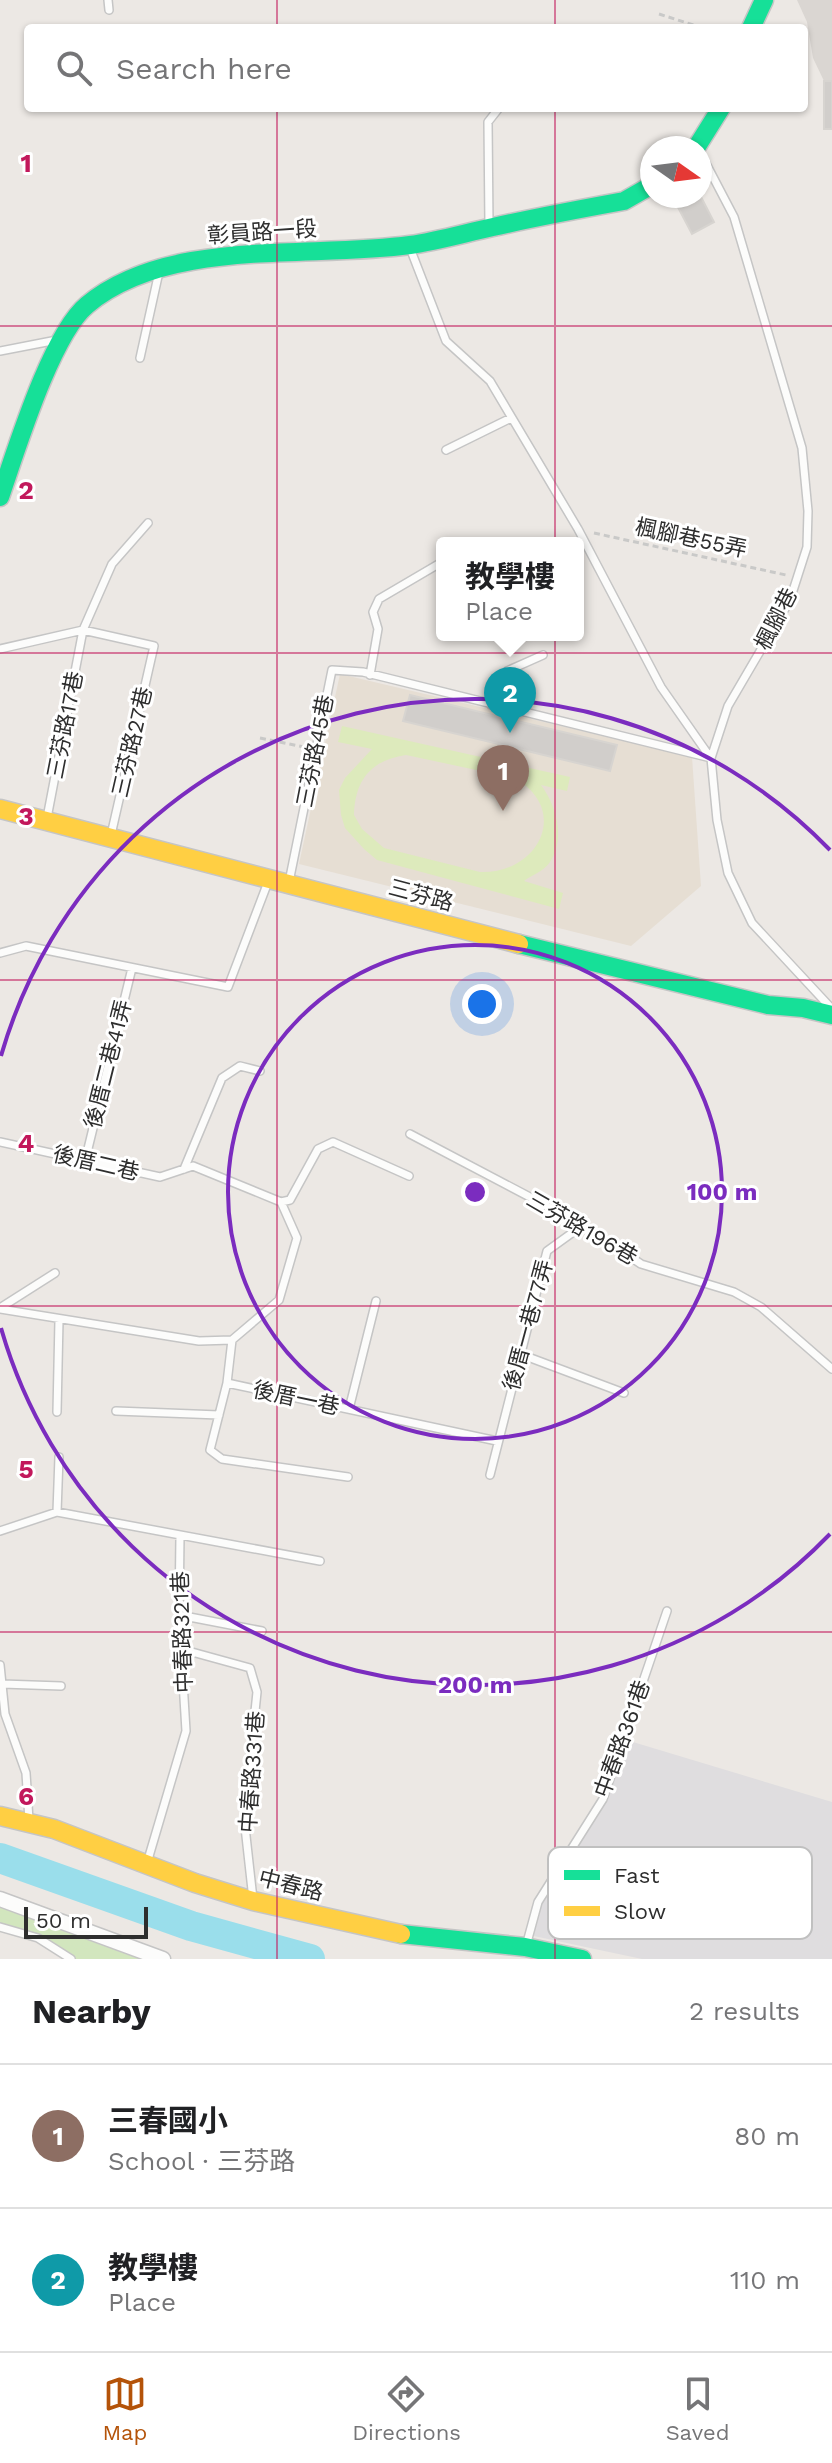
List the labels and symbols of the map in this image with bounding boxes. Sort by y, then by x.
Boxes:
north arrow [640,136,712,208]
text: 1 [20,148,32,178]
street label: 彰員路一段 [206,216,318,248]
text: 2 [18,475,34,505]
street label: 楓腳巷55弄 [633,514,749,562]
street label: 楓腳巷 [750,584,802,654]
pin: 2 [484,667,536,733]
street label: 三芬路17巷 [42,669,88,781]
street label: 三芬路27巷 [107,684,157,800]
street label: 三芬路45巷 [292,693,338,809]
pin: 1 [477,745,529,811]
text: 3 [18,801,34,831]
street label: 三芬路 [386,874,456,916]
your location [462,984,502,1024]
street label: 後厝二巷41弄 [80,997,136,1131]
text: 4 [18,1128,35,1158]
street label: 後厝二巷 [50,1141,142,1185]
centre of rings [461,1178,489,1206]
text: 100 m [687,1178,757,1206]
street label: 三芬路196巷 [522,1186,642,1270]
street label: 後厝一巷77弄 [498,1257,558,1393]
street label: 後厝一巷 [250,1377,342,1419]
text: 5 [18,1454,34,1484]
street label: 中春路321巷 [167,1570,197,1694]
text: 200 m [438,1671,512,1699]
street label: 中春路361巷 [589,1677,655,1801]
street label: 中春路331巷 [235,1710,269,1834]
text: 6 [18,1781,34,1811]
legend [548,1847,812,1939]
text: Fast [614,1863,660,1888]
street label: 中春路 [256,1865,326,1905]
text: Slow [614,1899,666,1924]
scale bar [24,1903,148,1939]

